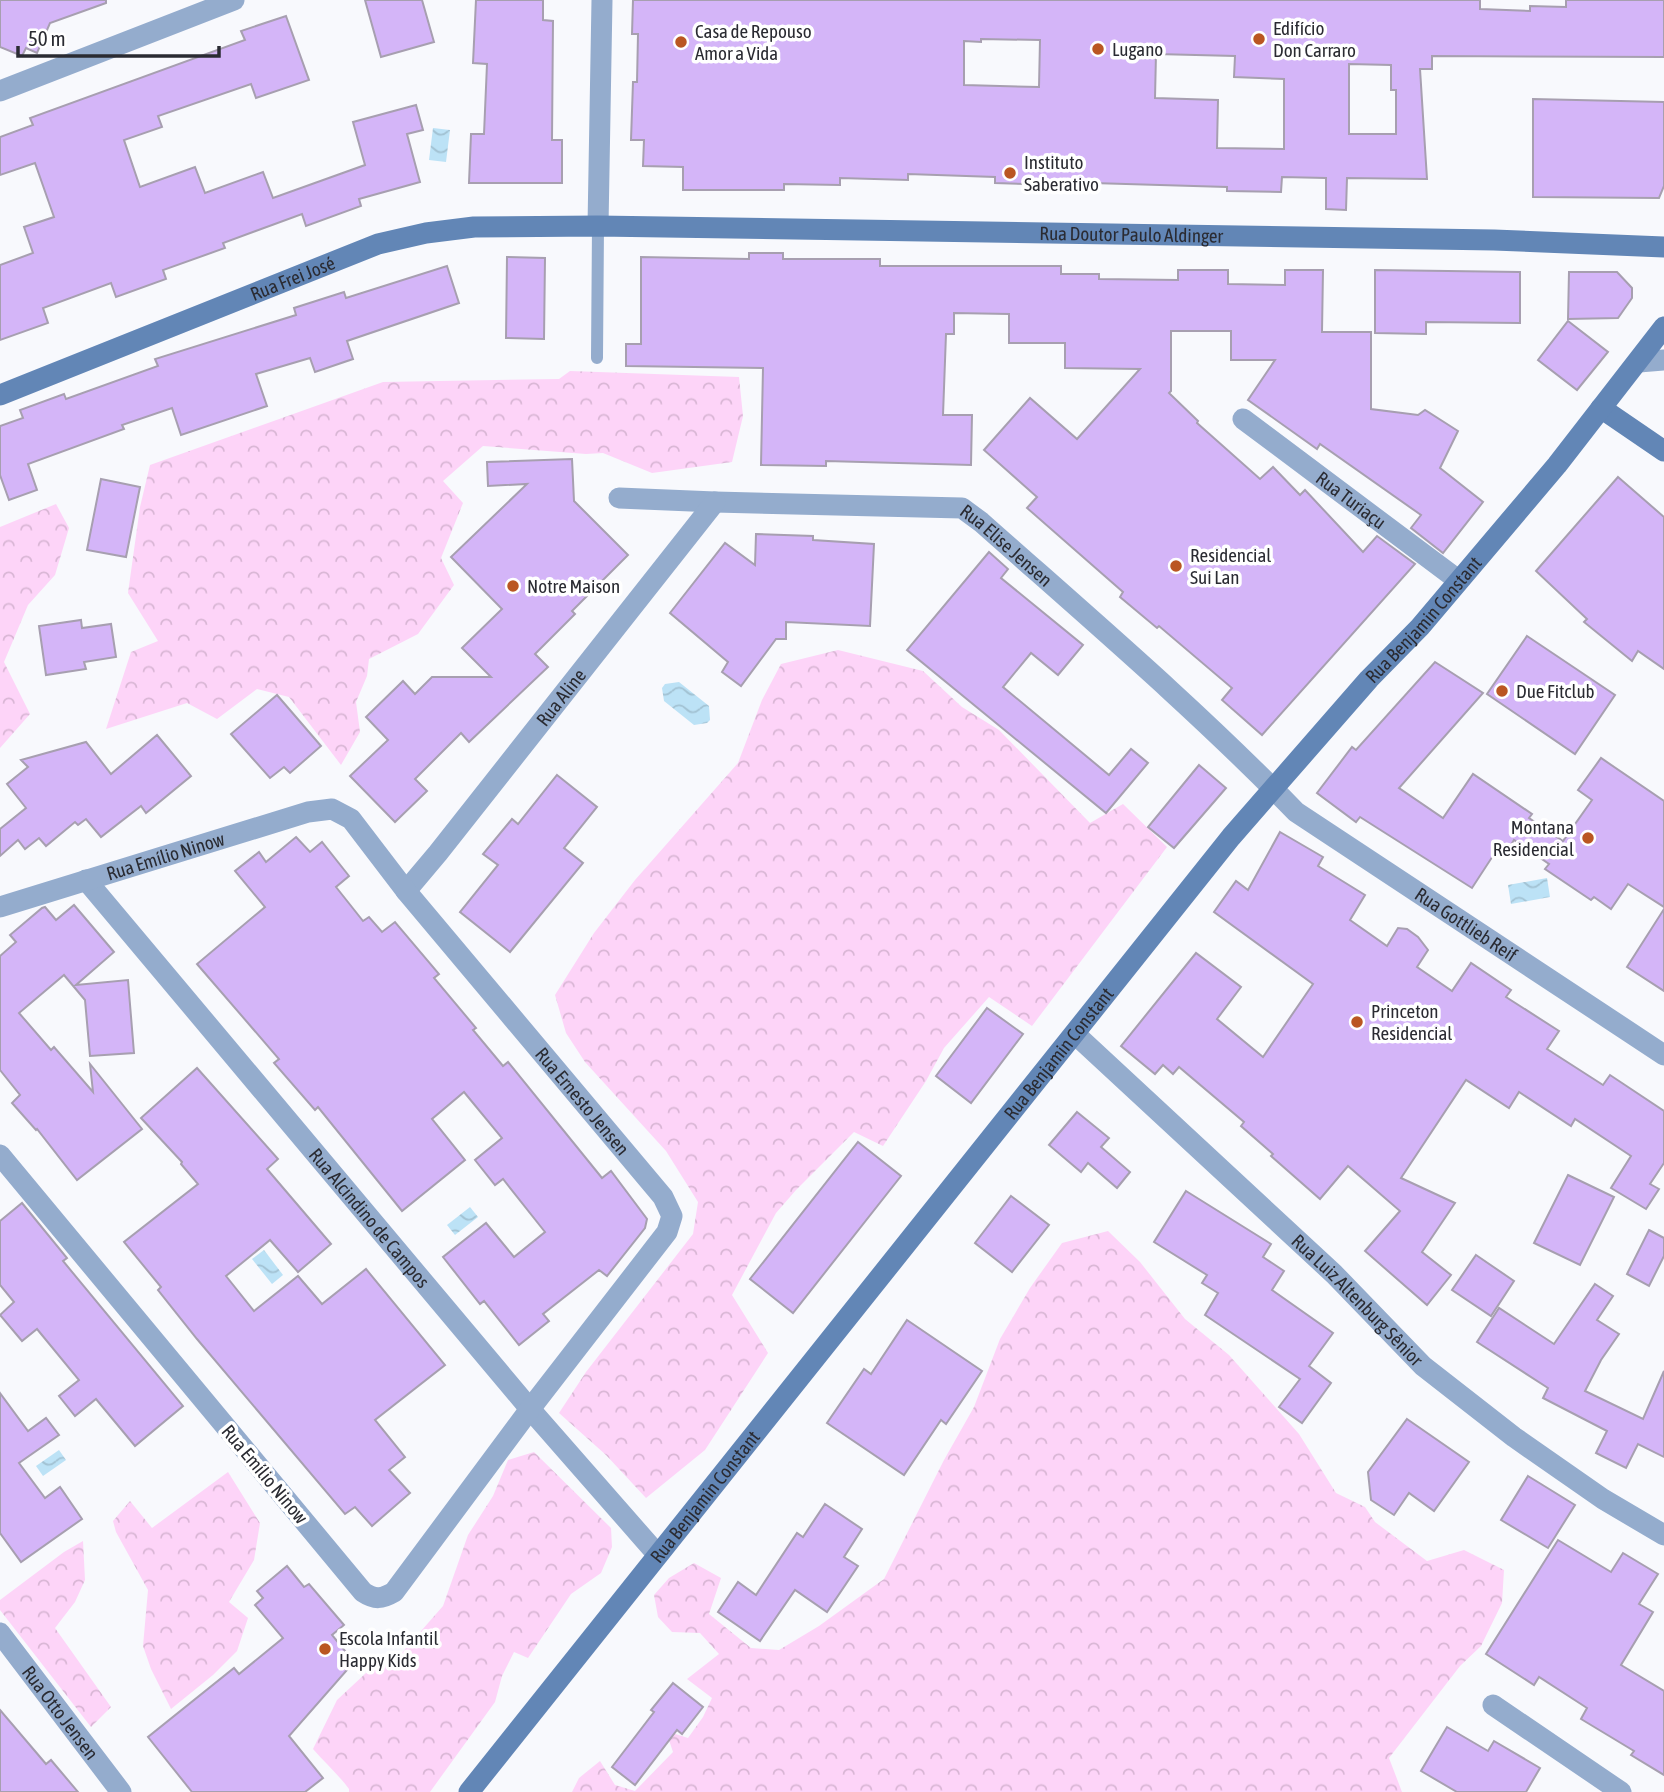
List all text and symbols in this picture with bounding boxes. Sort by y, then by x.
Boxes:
scale bar [18,14,219,58]
place label: Edifício Don Carraro [1273,17,1356,61]
place label: Casa de Repouso Amor a Vida [695,20,812,64]
text: 50 m [28,26,66,50]
marker: Edifício Don Carraro [1251,31,1267,47]
marker: Casa de Repouso Amor a Vida [673,34,689,50]
place label: Lugano [1112,38,1163,60]
marker: Lugano [1090,41,1106,57]
place label: Instituto Saberativo [1024,151,1099,195]
marker: Instituto Saberativo [1002,165,1018,181]
street label: Rua Doutor Paulo Aldinger [1039,222,1224,247]
street label: Rua Frei José [247,251,338,305]
street label: Rua Turiaçu [1312,467,1390,533]
street label: Rua Elise Jensen [956,500,1057,591]
place label: Residencial Sui Lan [1190,544,1271,588]
street label: Rua Benjamin Constant [1361,552,1486,687]
marker: Residencial Sui Lan [1168,558,1184,574]
place label: Notre Maison [527,575,620,597]
marker: Notre Maison [505,578,521,594]
street label: Rua Aline [532,664,590,730]
place label: Due Fitclub [1516,680,1595,702]
marker: Due Fitclub [1494,683,1510,699]
place label: Montana Residencial [1493,816,1574,860]
street label: Rua Emílio Ninow [104,827,228,885]
marker: Montana Residencial [1580,830,1596,846]
street label: Rua Gottlieb Reif [1411,883,1521,966]
street label: Rua Benjamin Constant [999,983,1118,1124]
place label: Princeton Residencial [1371,1000,1452,1044]
marker: Princeton Residencial [1349,1014,1365,1030]
street label: Rua Ernesto Jensen [531,1043,634,1159]
street label: Rua Alcindino de Campos [305,1144,434,1292]
street label: Rua Luiz Altenburg Sênior [1287,1230,1428,1371]
street label: Rua Emílio Ninow [217,1420,313,1528]
street label: Rua Benjamin Constant [645,1426,764,1567]
place label: Escola Infantil Happy Kids [339,1627,438,1671]
marker: Escola Infantil Happy Kids [317,1641,333,1657]
street label: Rua Otto Jensen [18,1661,103,1764]

